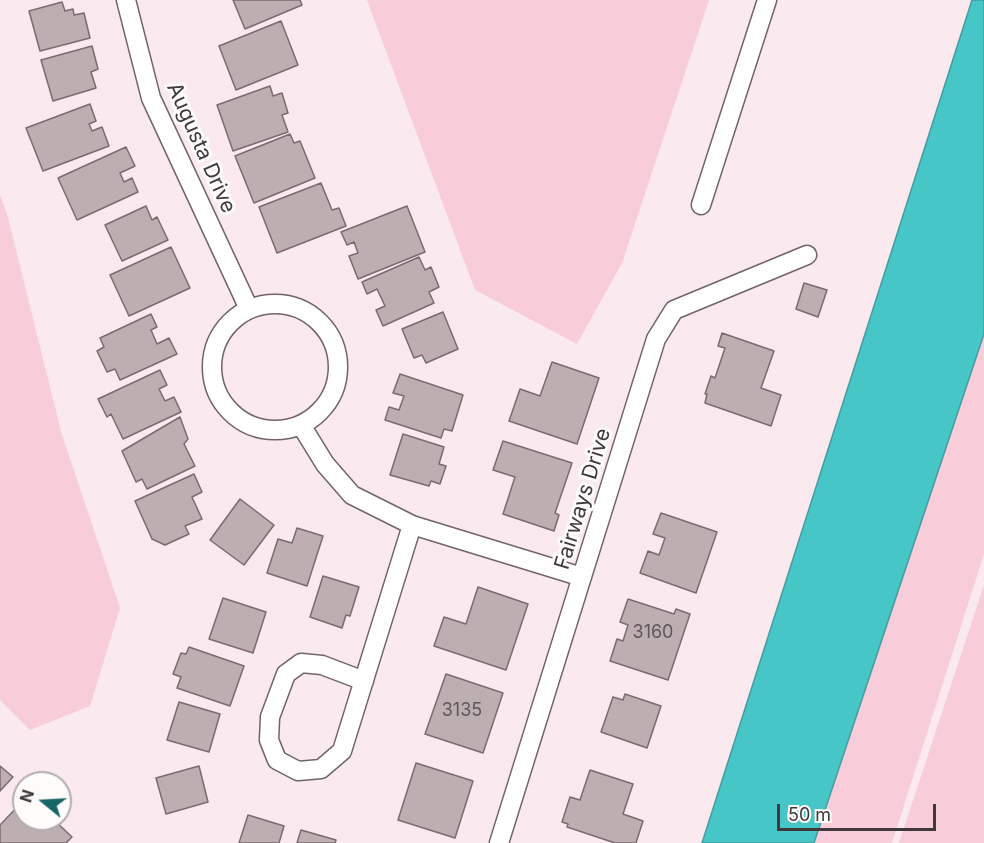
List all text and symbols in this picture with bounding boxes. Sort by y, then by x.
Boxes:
street label: Augusta Drive [161,79,241,217]
street label: Fairways Drive [550,425,616,573]
house number: 3160 [633,622,673,644]
house number: 3135 [442,700,482,722]
north arrow [12,771,72,831]
text: N [15,787,38,805]
scale bar [780,792,939,830]
text: 50 m [788,804,831,825]

